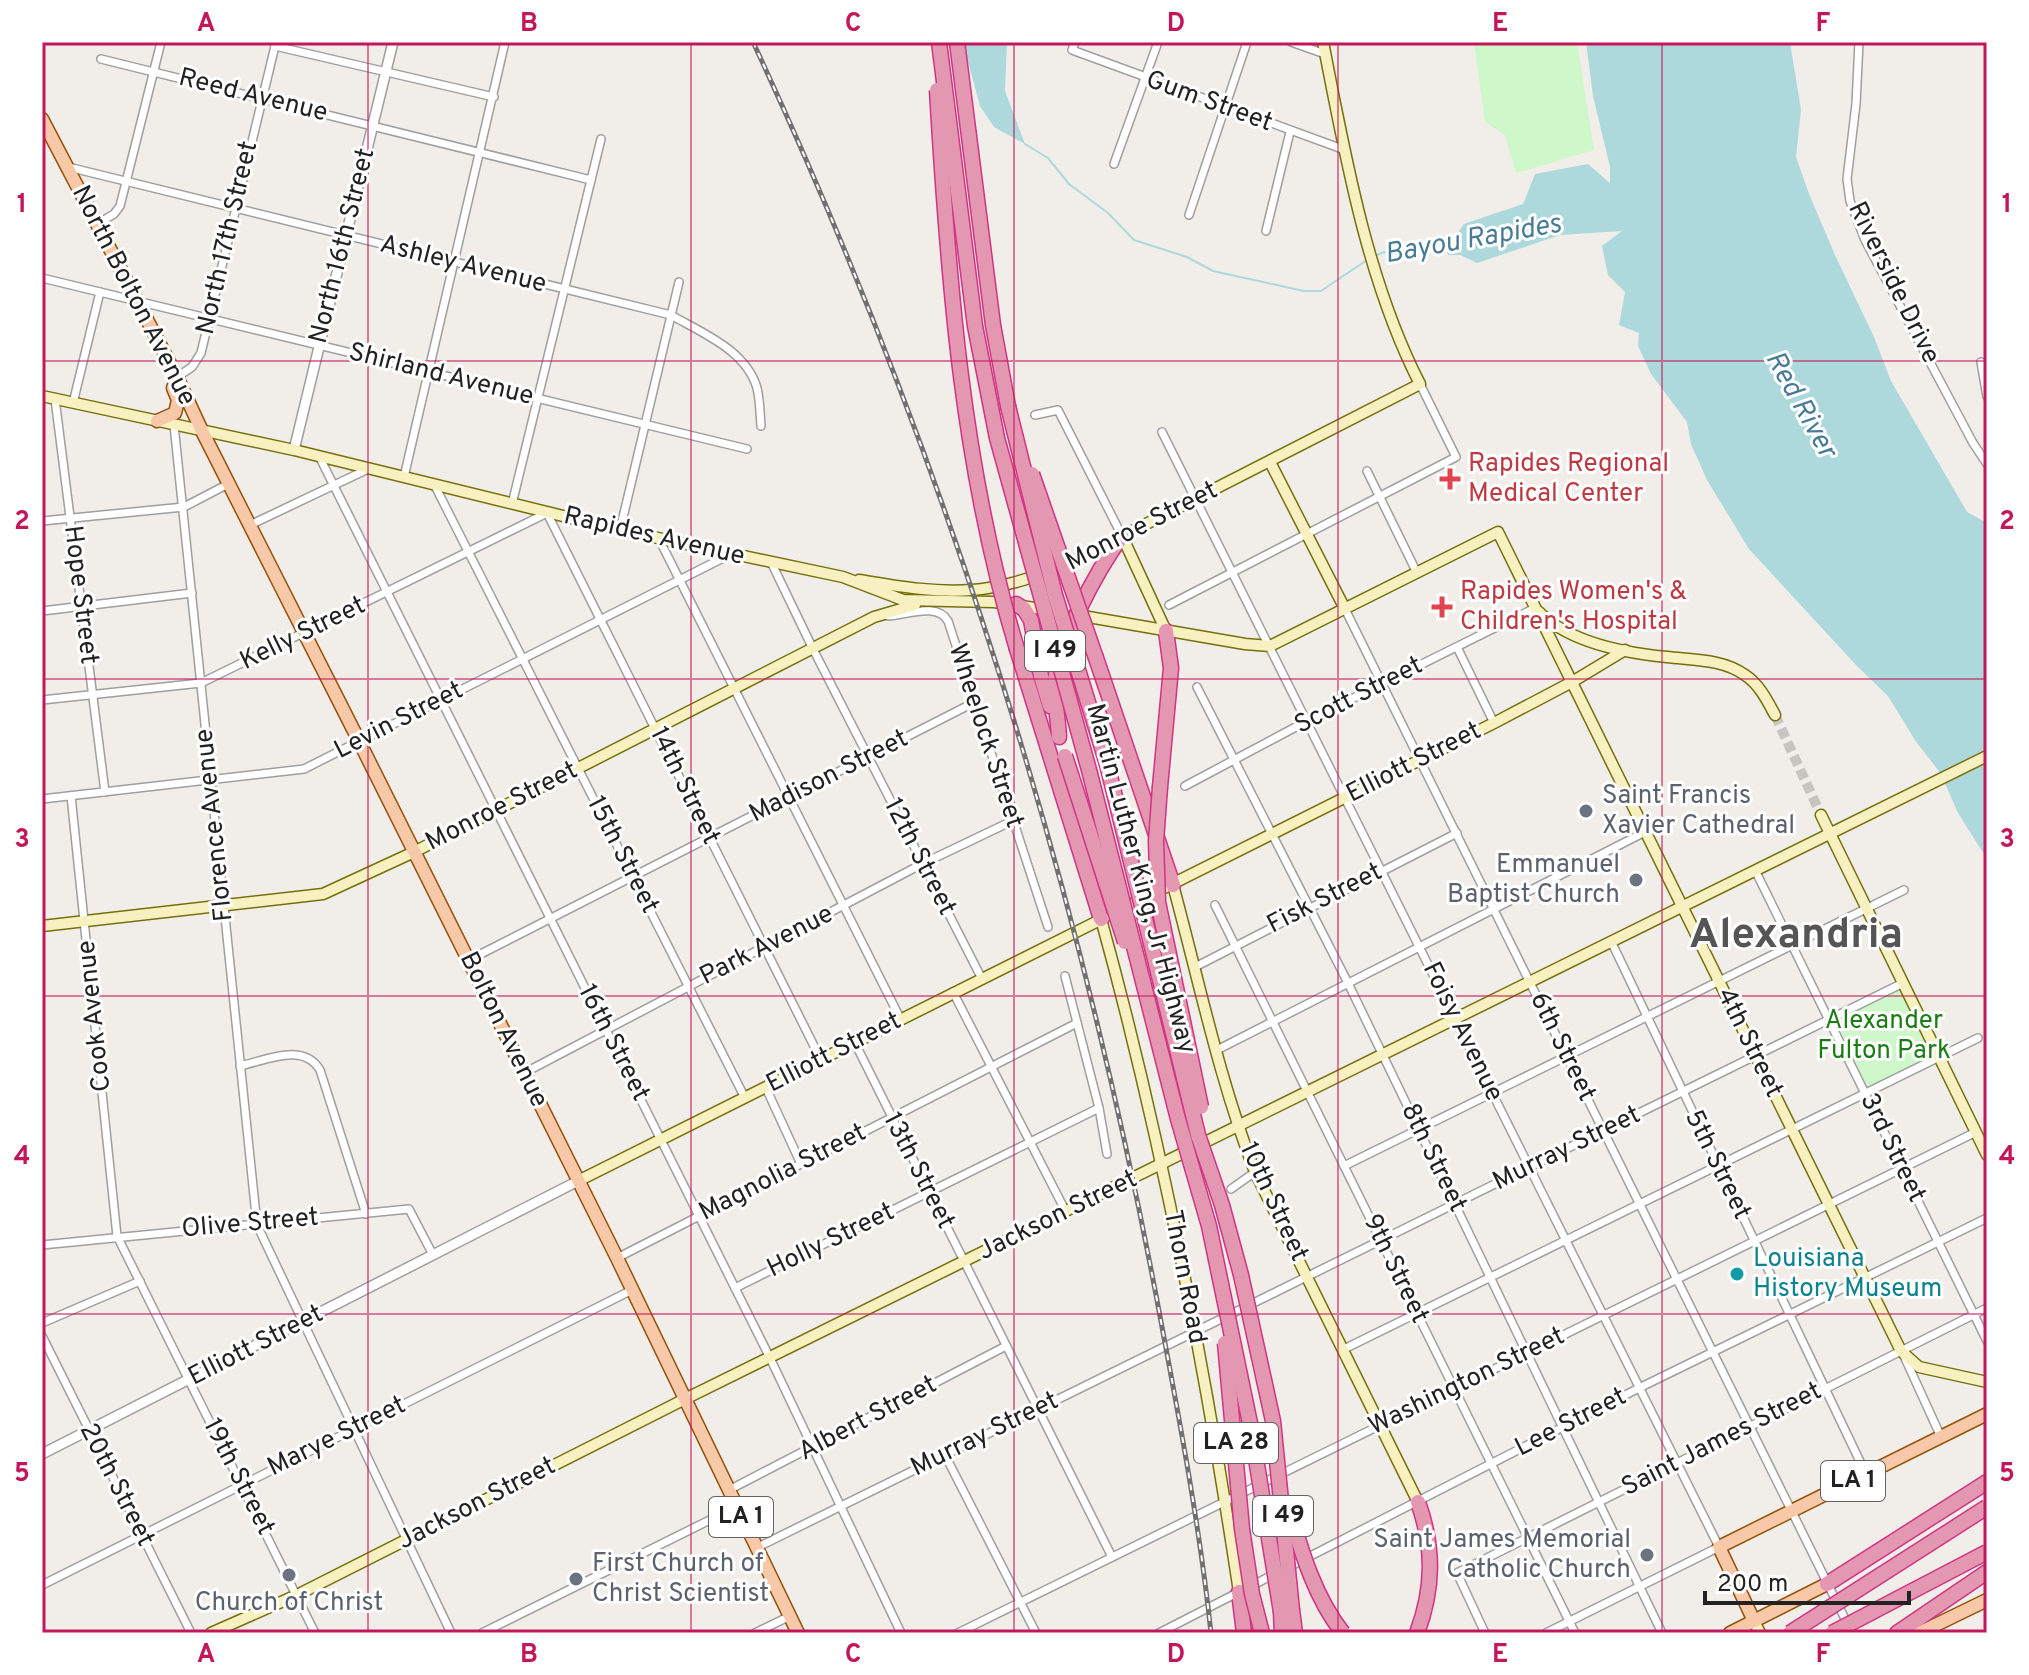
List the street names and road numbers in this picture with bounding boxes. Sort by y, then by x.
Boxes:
street label: Reed Avenue [175,62,331,130]
street label: Gum Street [1141,64,1277,140]
street label: North 17th Street [190,138,266,338]
street label: North 16th Street [303,145,383,347]
street label: North Bolton Avenue [63,180,203,412]
street label: Riverside Drive [1840,197,1946,369]
street label: Ashley Avenue [376,228,550,302]
street label: Shirland Avenue [345,336,537,414]
street label: Monroe Street [1060,475,1224,579]
street label: Rapides Avenue [560,500,748,574]
street label: Hope Street [55,524,105,666]
street label: Kelly Street [235,589,371,679]
road number: I 49 [1025,631,1085,671]
street label: Wheelock Street [940,640,1030,832]
street label: Scott Street [1289,650,1429,742]
street label: Levin Street [329,674,469,768]
street label: Martin Luther King, Jr Highway [1077,700,1203,1058]
street label: Elliott Street [1341,715,1487,811]
street label: 14th Street [641,722,727,850]
street label: Madison Street [744,723,914,831]
street label: Florence Avenue [188,727,242,923]
street label: Monroe Street [420,755,584,859]
street label: 15th Street [578,791,666,919]
street label: 12th Street [875,793,963,921]
street label: Fisk Street [1262,856,1388,942]
street label: Park Avenue [695,898,839,994]
street label: Cook Avenue [71,939,119,1093]
street label: Bolton Avenue [451,947,555,1113]
street label: Foisy Avenue [1414,957,1510,1107]
street label: 16th Street [570,979,656,1107]
street label: 4th Street [1708,983,1790,1103]
street label: 6th Street [1521,987,1603,1107]
street label: Elliott Street [761,1005,907,1101]
street label: 3rd Street [1851,1088,1933,1208]
street label: 8th Street [1393,1098,1473,1218]
street label: Murray Street [1488,1099,1646,1199]
street label: 5th Street [1676,1105,1758,1225]
street label: 13th Street [875,1107,961,1235]
street label: Magnolia Street [694,1117,872,1229]
street label: 10th Street [1231,1137,1315,1267]
street label: Jackson Street [973,1163,1143,1269]
street label: Holly Street [762,1196,900,1286]
street label: Olive Street [180,1202,320,1246]
street label: Thorn Road [1155,1207,1213,1347]
street label: 9th Street [1354,1209,1436,1329]
street label: Elliott Street [183,1298,329,1394]
street label: Washington Street [1363,1320,1571,1444]
street label: Albert Street [793,1369,943,1469]
street label: Saint James Street [1616,1375,1828,1505]
street label: Lee Street [1510,1381,1632,1465]
street label: Murray Street [906,1385,1064,1485]
street label: Marye Street [262,1389,412,1485]
street label: 19th Street [195,1413,281,1541]
street label: 20th Street [71,1418,161,1552]
road number: LA 28 [1194,1423,1278,1463]
street label: Jackson Street [392,1450,562,1558]
road number: LA 1 [1821,1461,1885,1501]
road number: I 49 [1253,1496,1313,1536]
road number: LA 1 [709,1497,773,1537]

